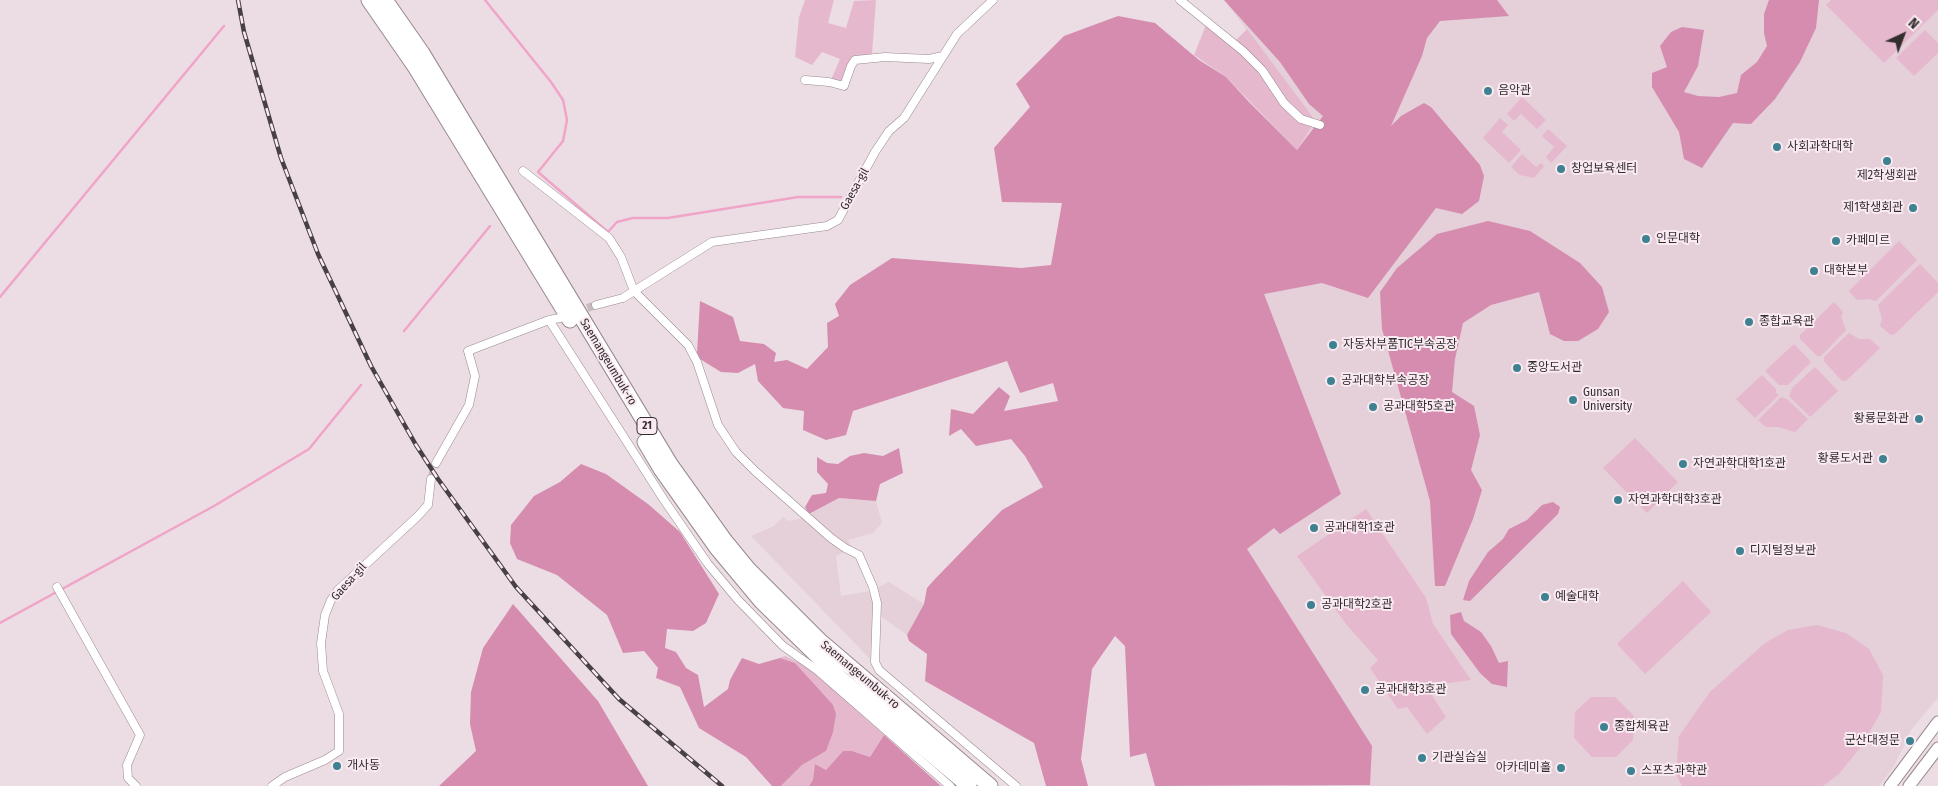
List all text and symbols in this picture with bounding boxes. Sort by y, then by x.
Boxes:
north arrow [1878,10,1928,60]
text: N [1905,15,1922,33]
place label: 음악관 [1498,84,1531,98]
marker: 음악관 [1482,85,1494,97]
place label: 사회과학대학 [1787,140,1853,154]
marker: 사회과학대학 [1771,141,1783,153]
marker: 제2학생회관 [1881,155,1893,167]
place label: 창업보육센터 [1571,162,1637,176]
marker: 창업보육센터 [1555,163,1567,175]
street label: Gaesa-gil [838,166,872,212]
place label: 제2학생회관 [1857,169,1917,183]
place label: 제1학생회관 [1843,201,1903,215]
marker: 제1학생회관 [1907,202,1919,214]
place label: 인문대학 [1656,232,1700,246]
marker: 인문대학 [1640,233,1652,245]
place label: 카페미르 [1846,234,1890,248]
marker: 카페미르 [1830,235,1842,247]
place label: 대학본부 [1824,264,1868,278]
marker: 대학본부 [1808,265,1820,277]
place label: 종합교육관 [1759,315,1814,329]
street label: Saemangeumbuk-ro [576,316,640,408]
marker: 종합교육관 [1743,316,1755,328]
place label: 자동차부품TIC부속공장 [1343,338,1457,352]
marker: 자동차부품TIC부속공장 [1327,339,1339,351]
place label: 중앙도서관 [1527,361,1582,375]
marker: 중앙도서관 [1511,362,1523,374]
place label: 공과대학부속공장 [1341,374,1429,388]
marker: 공과대학부속공장 [1325,375,1337,387]
place label: Gunsan University [1583,386,1632,414]
marker: Gunsan University [1567,394,1579,406]
place label: 공과대학5호관 [1383,400,1455,414]
marker: 공과대학5호관 [1367,401,1379,413]
place label: 황룡문화관 [1854,412,1909,426]
marker: 황룡문화관 [1913,413,1925,425]
road number: 21 [637,418,657,434]
place label: 황룡도서관 [1818,452,1873,466]
marker: 황룡도서관 [1877,453,1889,465]
place label: 자연과학대학1호관 [1693,457,1786,471]
marker: 자연과학대학1호관 [1677,458,1689,470]
place label: 자연과학대학3호관 [1628,493,1722,507]
marker: 자연과학대학3호관 [1612,494,1624,506]
place label: 공과대학1호관 [1324,521,1395,535]
marker: 공과대학1호관 [1308,522,1320,534]
place label: 디지털정보관 [1750,544,1816,558]
marker: 디지털정보관 [1734,545,1746,557]
street label: Gaesa-gil [328,560,370,604]
place label: 예술대학 [1555,590,1599,604]
marker: 예술대학 [1539,591,1551,603]
place label: 공과대학2호관 [1321,598,1393,612]
marker: 공과대학2호관 [1305,599,1317,611]
street label: Saemangeumbuk-ro [818,638,902,712]
place label: 공과대학3호관 [1375,683,1447,697]
marker: 공과대학3호관 [1359,684,1371,696]
place label: 종합체육관 [1614,720,1669,734]
marker: 종합체육관 [1598,721,1610,733]
place label: 군산대정문 [1845,734,1900,748]
marker: 군산대정문 [1904,735,1916,747]
place label: 기관실습실 [1432,751,1487,765]
marker: 기관실습실 [1416,752,1428,764]
place label: 개사동 [347,759,380,773]
marker: 개사동 [331,760,343,772]
place label: 아카데미홀 [1496,761,1551,775]
marker: 아카데미홀 [1555,762,1567,774]
place label: 스포츠과학관 [1641,764,1707,778]
marker: 스포츠과학관 [1625,765,1637,777]

